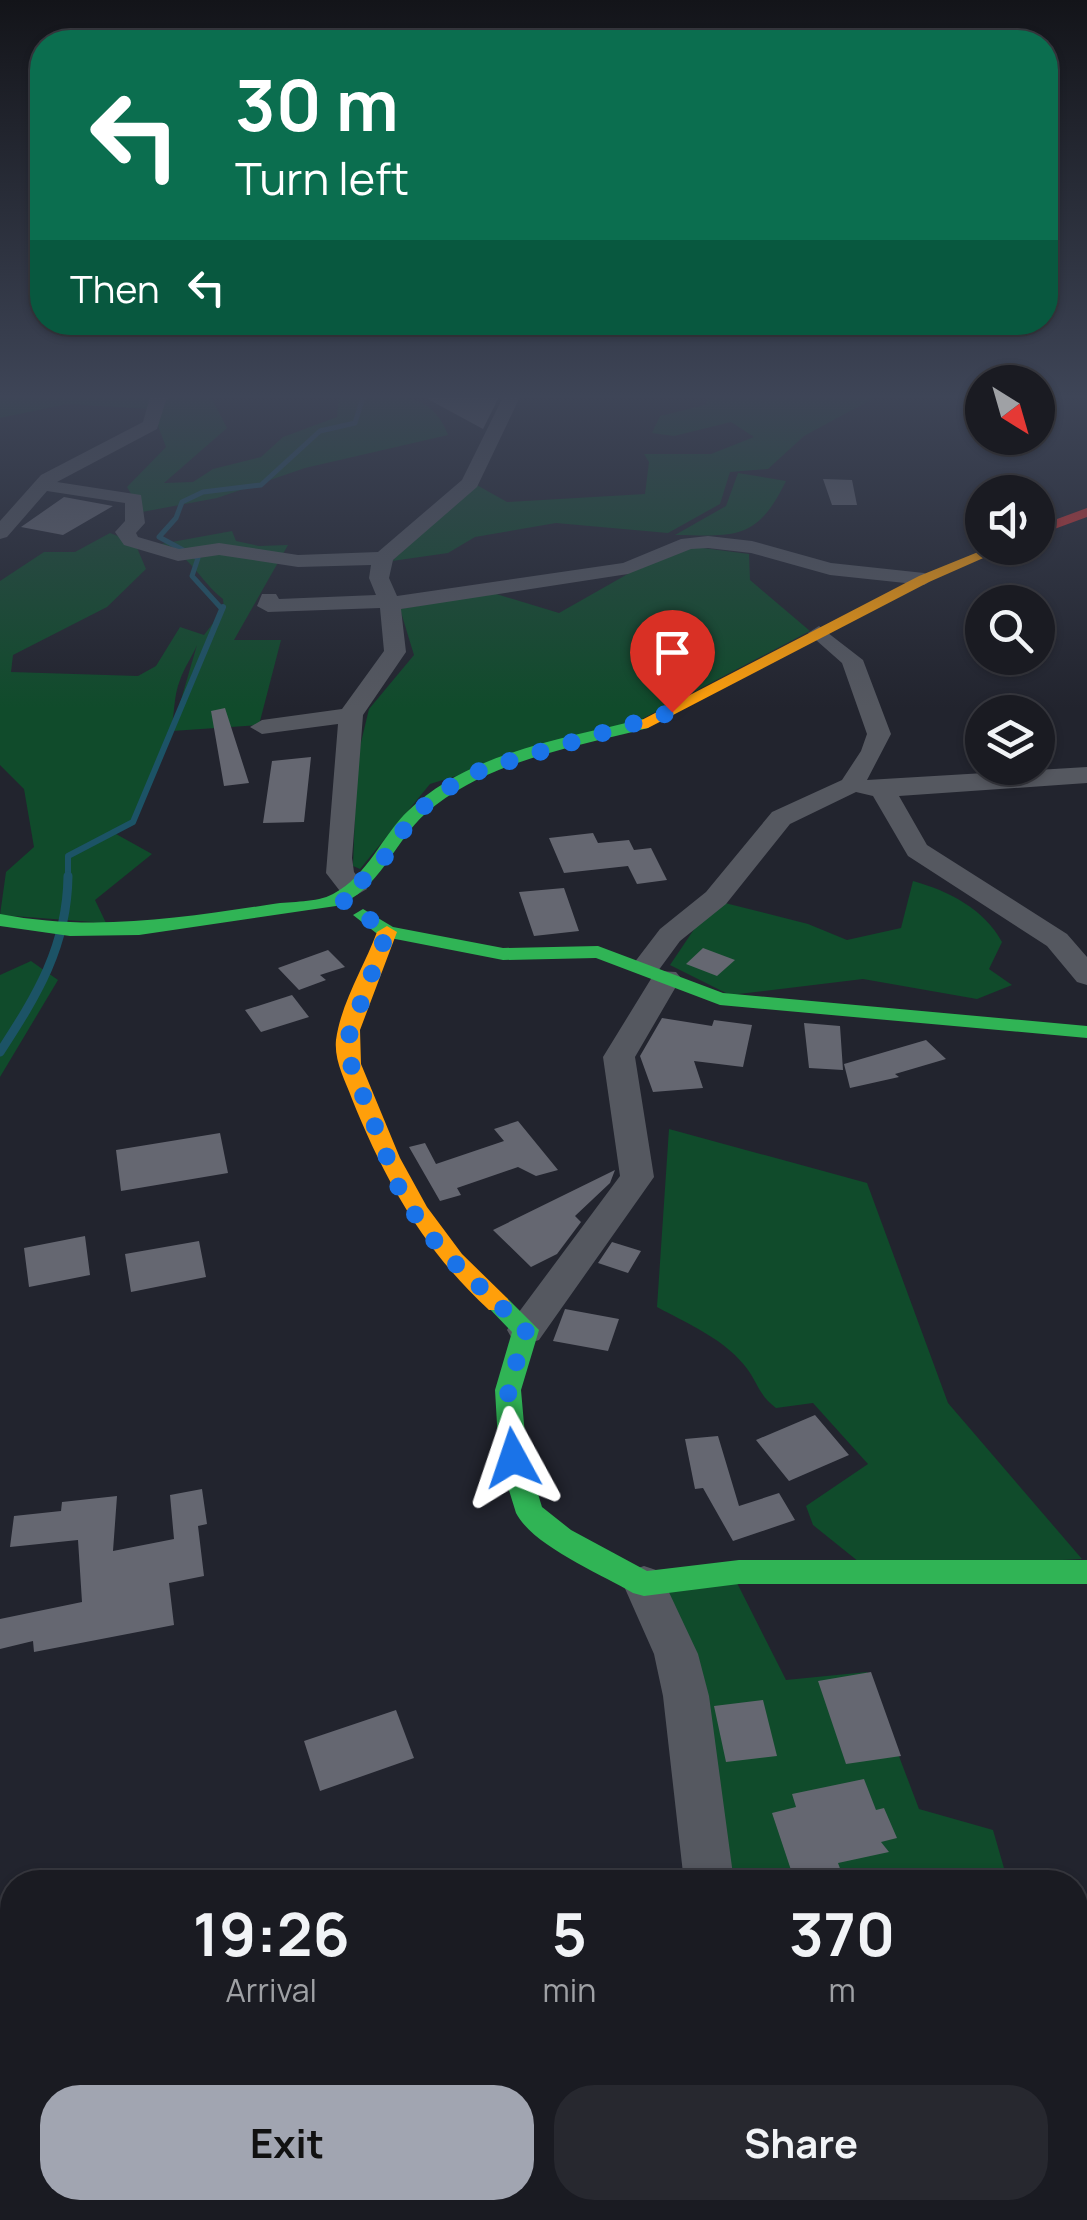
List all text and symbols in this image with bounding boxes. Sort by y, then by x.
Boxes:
text: 30 m [235,56,399,152]
icon: left [70,70,200,200]
text: Turn left [235,147,409,209]
icon: left [179,260,234,315]
text: Then [70,262,159,314]
north arrow [965,365,1055,455]
map controls [965,365,1055,785]
button: sound [965,475,1055,565]
button: search [965,585,1055,675]
pin [630,610,715,713]
icon: arrive [645,625,700,680]
button: layers [965,695,1055,785]
position arrow [461,1406,565,1510]
text: 19:26 [193,1892,350,1974]
text: 5 [552,1892,587,1974]
text: 370 [789,1892,895,1974]
text: Arrival [226,1968,317,2012]
text: min [543,1968,596,2012]
text: m [829,1968,856,2012]
button: Exit [40,2085,534,2200]
button: Share [554,2085,1048,2200]

